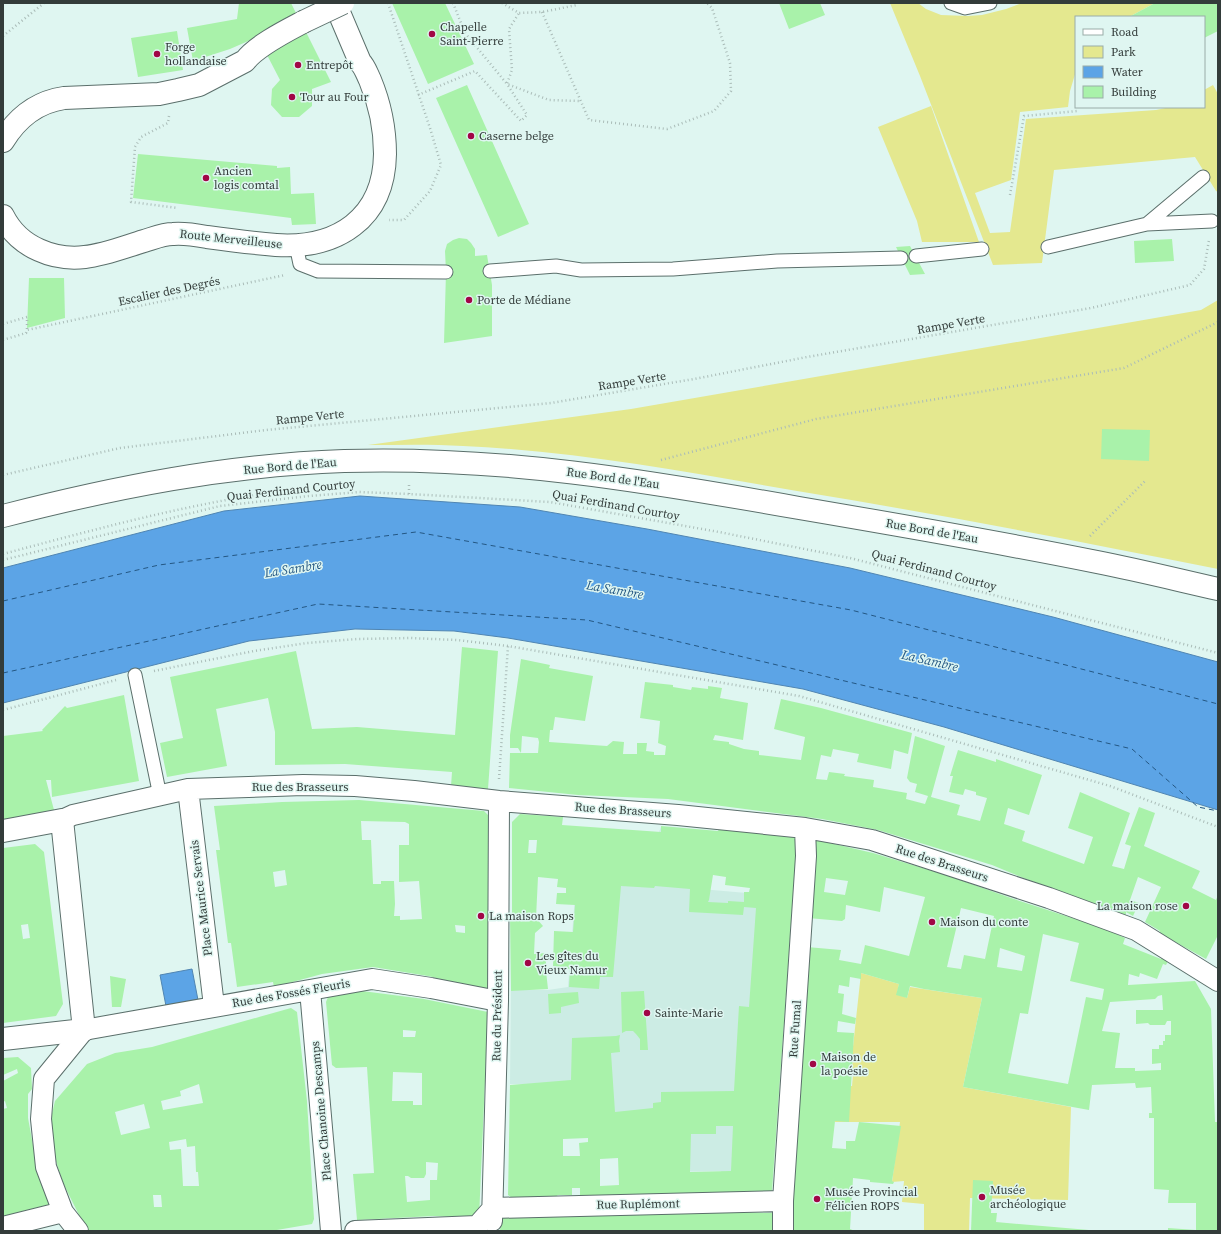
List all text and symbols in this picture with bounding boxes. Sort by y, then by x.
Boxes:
legend [1075,16,1205,108]
place label: Chapelle Saint-Pierre [440,19,504,49]
text: Road [1111,24,1138,40]
marker: Chapelle Saint-Pierre [427,29,437,39]
place label: Forge hollandaise [165,39,227,69]
text: Park [1111,44,1136,60]
marker: Forge hollandaise [152,49,162,59]
place label: Entrepôt [306,57,353,73]
marker: Entrepôt [293,60,303,70]
text: Water [1111,64,1143,80]
text: Building [1111,84,1156,100]
place label: Tour au Four [300,89,369,105]
marker: Tour au Four [287,92,297,102]
place label: Caserne belge [479,128,554,144]
marker: Caserne belge [466,131,476,141]
place label: Ancien logis comtal [214,163,279,193]
marker: Ancien logis comtal [201,173,211,183]
street label: Route Merveilleuse [179,226,283,252]
street label: Escalier des Degrés [117,272,221,310]
place label: Porte de Médiane [477,292,571,308]
marker: Porte de Médiane [464,295,474,305]
street label: Rampe Verte [916,310,986,338]
street label: Rampe Verte [597,368,667,394]
street label: Rampe Verte [275,405,345,429]
street label: Rue Bord de l'Eau [243,454,337,478]
street label: Rue Bord de l'Eau [565,464,661,492]
street label: Quai Ferdinand Courtoy [226,475,357,505]
street label: Quai Ferdinand Courtoy [551,486,682,524]
street label: Rue Bord de l'Eau [884,515,980,547]
street label: Quai Ferdinand Courtoy [870,546,999,595]
water label: La Sambre [262,555,324,582]
water label: La Sambre [584,576,645,603]
water label: La Sambre [899,645,961,675]
street label: Rue des Brasseurs [252,779,348,795]
street label: Rue des Brasseurs [574,799,672,821]
street label: Place Maurice Servais [186,839,216,957]
street label: Rue des Brasseurs [894,840,990,886]
place label: La maison rose [1097,898,1178,914]
marker: La maison rose [1181,901,1191,911]
place label: La maison Rops [489,908,574,924]
marker: La maison Rops [476,911,486,921]
place label: Maison du conte [940,914,1028,930]
marker: Maison du conte [927,917,937,927]
place label: Les gîtes du Vieux Namur [536,948,607,978]
marker: Les gîtes du Vieux Namur [523,958,533,968]
street label: Rue du Président [488,970,506,1062]
street label: Rue des Fossés Fleuris [231,975,351,1011]
street label: Rue Fumal [785,999,805,1058]
place label: Sainte-Marie [655,1005,723,1021]
marker: Sainte-Marie [642,1008,652,1018]
street label: Place Chanoine Descamps [307,1040,335,1182]
place label: Maison de la poésie [821,1049,876,1079]
marker: Maison de la poésie [808,1059,818,1069]
place label: Musée archéologique [990,1182,1066,1212]
place label: Musée Provincial Félicien ROPS [825,1184,918,1214]
marker: Musée archéologique [977,1192,987,1202]
marker: Musée Provincial Félicien ROPS [812,1194,822,1204]
street label: Rue Ruplémont [596,1195,680,1213]

